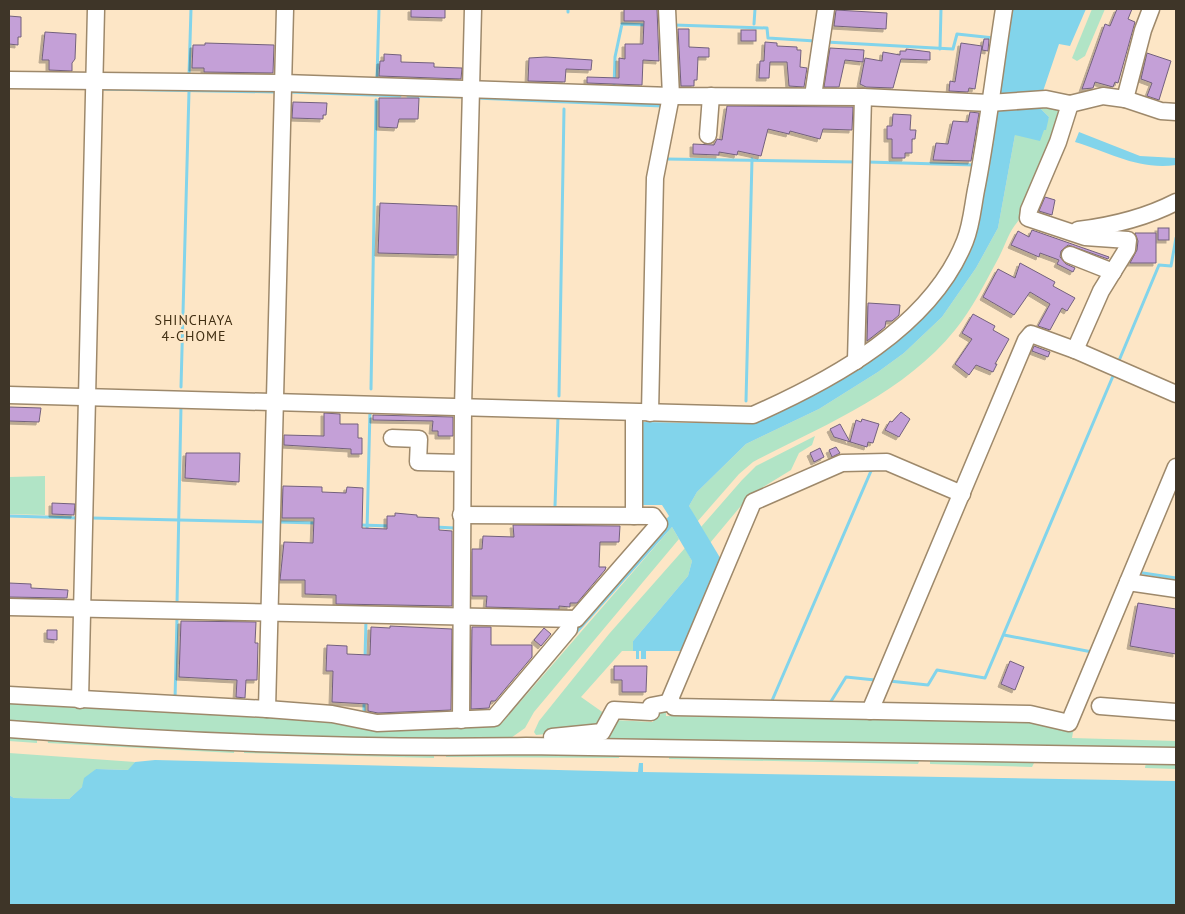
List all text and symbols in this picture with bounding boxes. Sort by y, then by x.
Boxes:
district label: SHINCHAYA 4-CHOME [154,311,234,345]

